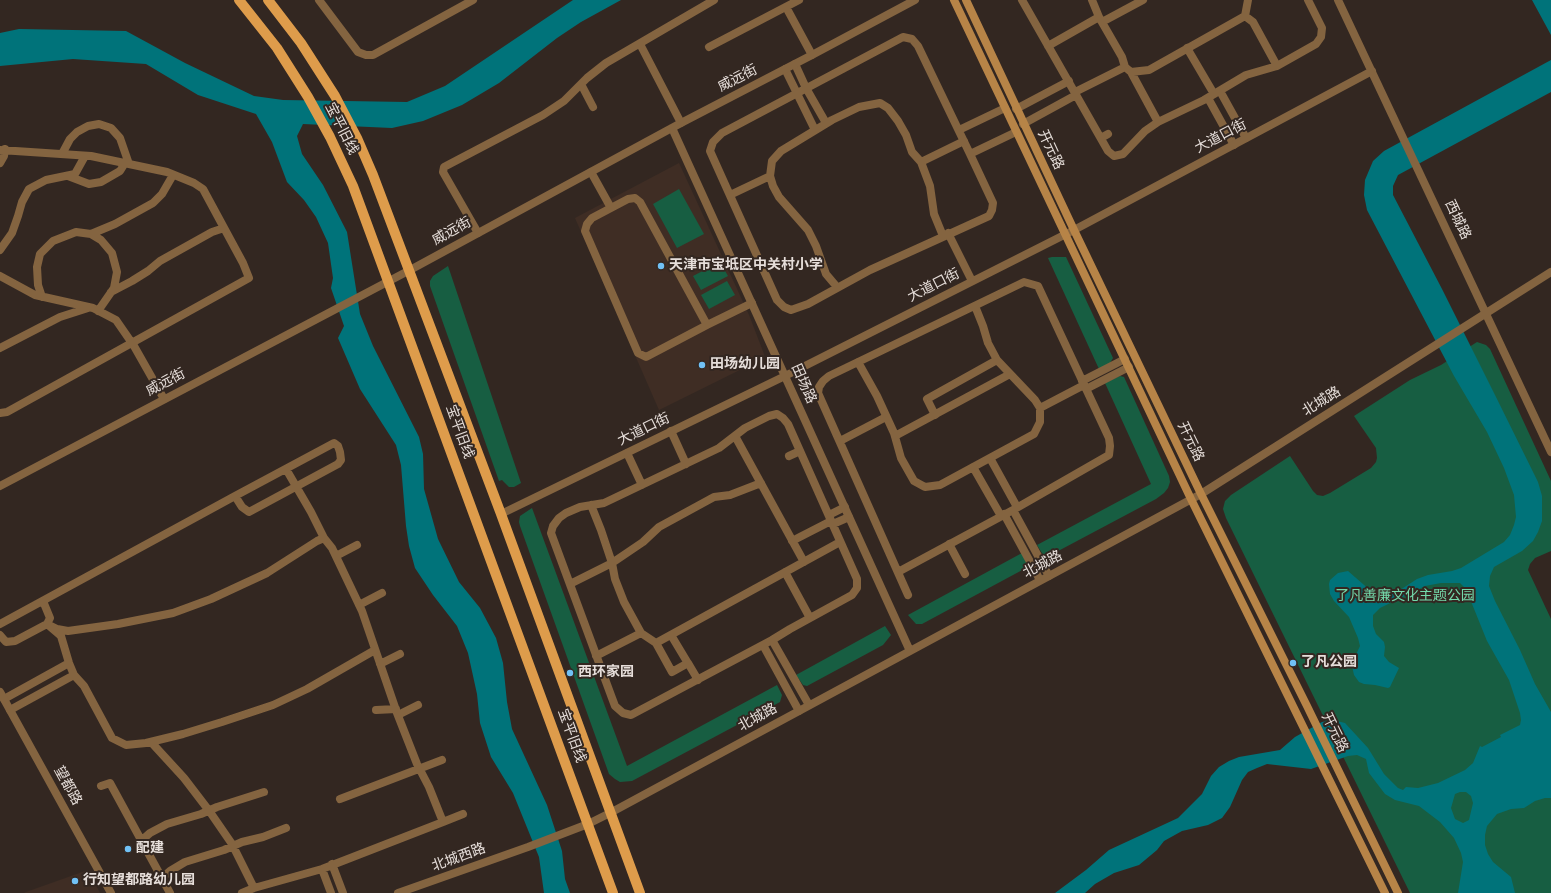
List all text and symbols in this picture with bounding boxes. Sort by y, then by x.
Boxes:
street label: 威远街 [715,62,761,96]
street label: 宝平旧线 [321,100,361,158]
street label: 大道口街 [1192,116,1250,158]
street label: 开元路 [1034,127,1066,173]
street label: 西城路 [1441,197,1473,243]
street label: 威远街 [430,214,474,250]
place label: 天津市宝坻区中关村小学 [669,258,823,274]
marker: 天津市宝坻区中关村小学 [656,261,666,271]
street label: 大道口街 [905,266,963,306]
place label: 田场幼儿园 [710,357,780,373]
marker: 田场幼儿园 [697,360,707,370]
street label: 田场路 [787,361,819,407]
street label: 威远街 [144,366,188,400]
street label: 北城路 [1300,384,1344,420]
street label: 宝平旧线 [442,403,476,461]
street label: 大道口街 [615,410,673,450]
street label: 开元路 [1173,419,1207,465]
street label: 北城路 [1021,548,1065,582]
park label: 了凡善廉文化主题公园 [1335,589,1475,605]
place label: 了凡公园 [1301,655,1357,671]
marker: 了凡公园 [1288,658,1298,668]
place label: 西环家园 [578,665,634,681]
marker: 西环家园 [565,668,575,678]
street label: 北城路 [736,700,780,736]
street label: 宝平旧线 [554,707,588,765]
street label: 开元路 [1317,710,1351,756]
street label: 望都路 [49,764,85,808]
place label: 配建 [136,841,164,857]
street label: 北城西路 [430,841,488,875]
marker: 配建 [123,844,133,854]
place label: 行知望都路幼儿园 [83,873,195,889]
marker: 行知望都路幼儿园 [70,876,80,886]

